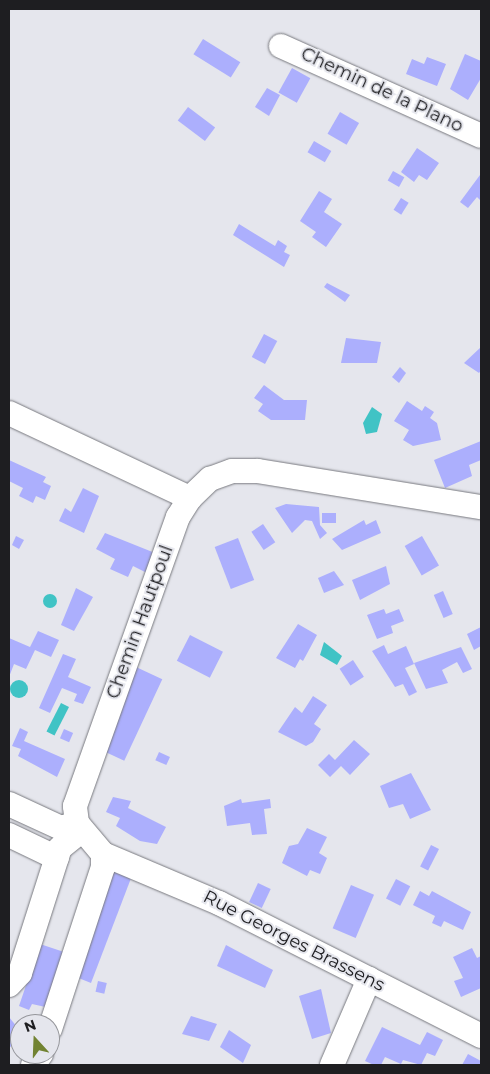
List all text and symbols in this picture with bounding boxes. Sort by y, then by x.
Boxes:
street label: Chemin de la Plano [297,43,467,137]
street label: Chemin Hautpoul [102,542,178,702]
street label: Rue Georges Brassens [200,886,388,996]
north arrow [10,1014,60,1064]
text: N [22,1015,39,1036]

